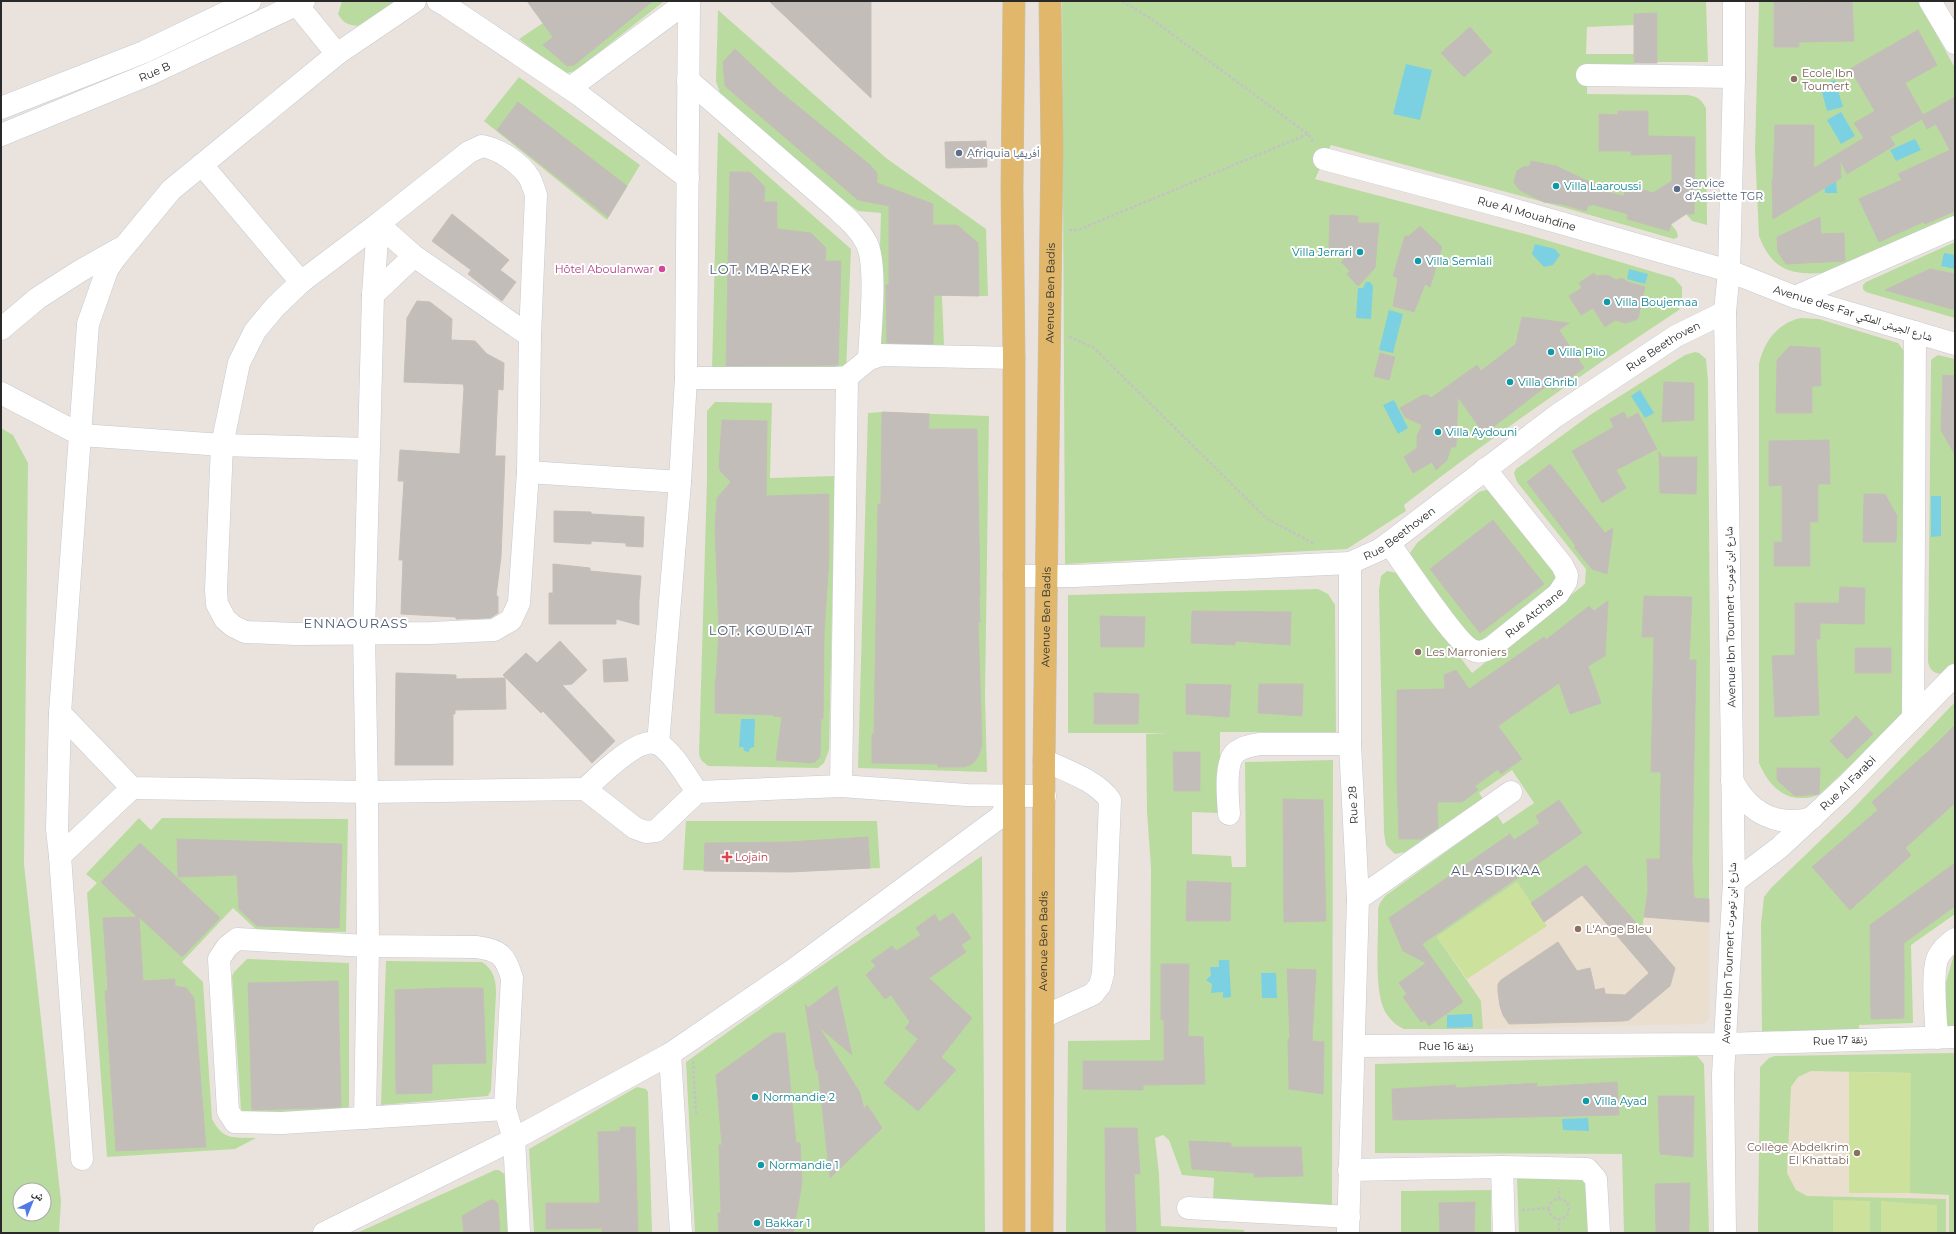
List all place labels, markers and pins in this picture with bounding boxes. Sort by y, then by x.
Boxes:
place label: Ecole Ibn Toumert [1802,66,1853,93]
marker: Ecole Ibn Toumert [1789,74,1799,84]
place label: Afriquia أفريقيا [967,146,1040,160]
marker: Afriquia أفريقيا [954,148,964,158]
place label: Service d'Assiette TGR [1685,176,1763,203]
place label: Villa Laaroussi [1564,179,1641,193]
marker: Villa Laaroussi [1551,181,1561,191]
marker: Service d'Assiette TGR [1672,184,1682,194]
place label: Villa Jerrari [1292,245,1352,259]
marker: Villa Jerrari [1355,247,1365,257]
place label: Villa Semlali [1426,254,1492,268]
marker: Villa Semlali [1413,256,1423,266]
place label: Hôtel Aboulanwar [555,262,654,276]
marker: Hôtel Aboulanwar [657,264,667,274]
place label: Villa Boujemaa [1615,295,1698,309]
marker: Villa Boujemaa [1602,297,1612,307]
place label: Villa Pilo [1559,345,1606,359]
marker: Villa Pilo [1546,347,1556,357]
place label: Villa Ghribl [1518,375,1577,389]
marker: Villa Ghribl [1505,377,1515,387]
place label: Villa Aydouni [1446,425,1517,439]
marker: Villa Aydouni [1433,427,1443,437]
place label: Les Marroniers [1426,645,1507,659]
marker: Les Marroniers [1413,647,1423,657]
place label: Lojain [735,850,768,864]
marker: Lojain [722,852,732,862]
place label: L'Ange Bleu [1586,922,1652,936]
marker: L'Ange Bleu [1573,924,1583,934]
place label: Normandie 2 [763,1090,835,1104]
marker: Normandie 2 [750,1092,760,1102]
place label: Villa Ayad [1594,1094,1647,1108]
marker: Villa Ayad [1581,1096,1591,1106]
place label: Collège Abdelkrim El Khattabi [1747,1140,1849,1167]
marker: Collège Abdelkrim El Khattabi [1852,1148,1862,1158]
place label: Normandie 1 [769,1158,839,1172]
marker: Normandie 1 [756,1160,766,1170]
place label: Bakkar 1 [765,1216,811,1230]
marker: Bakkar 1 [752,1218,762,1228]

